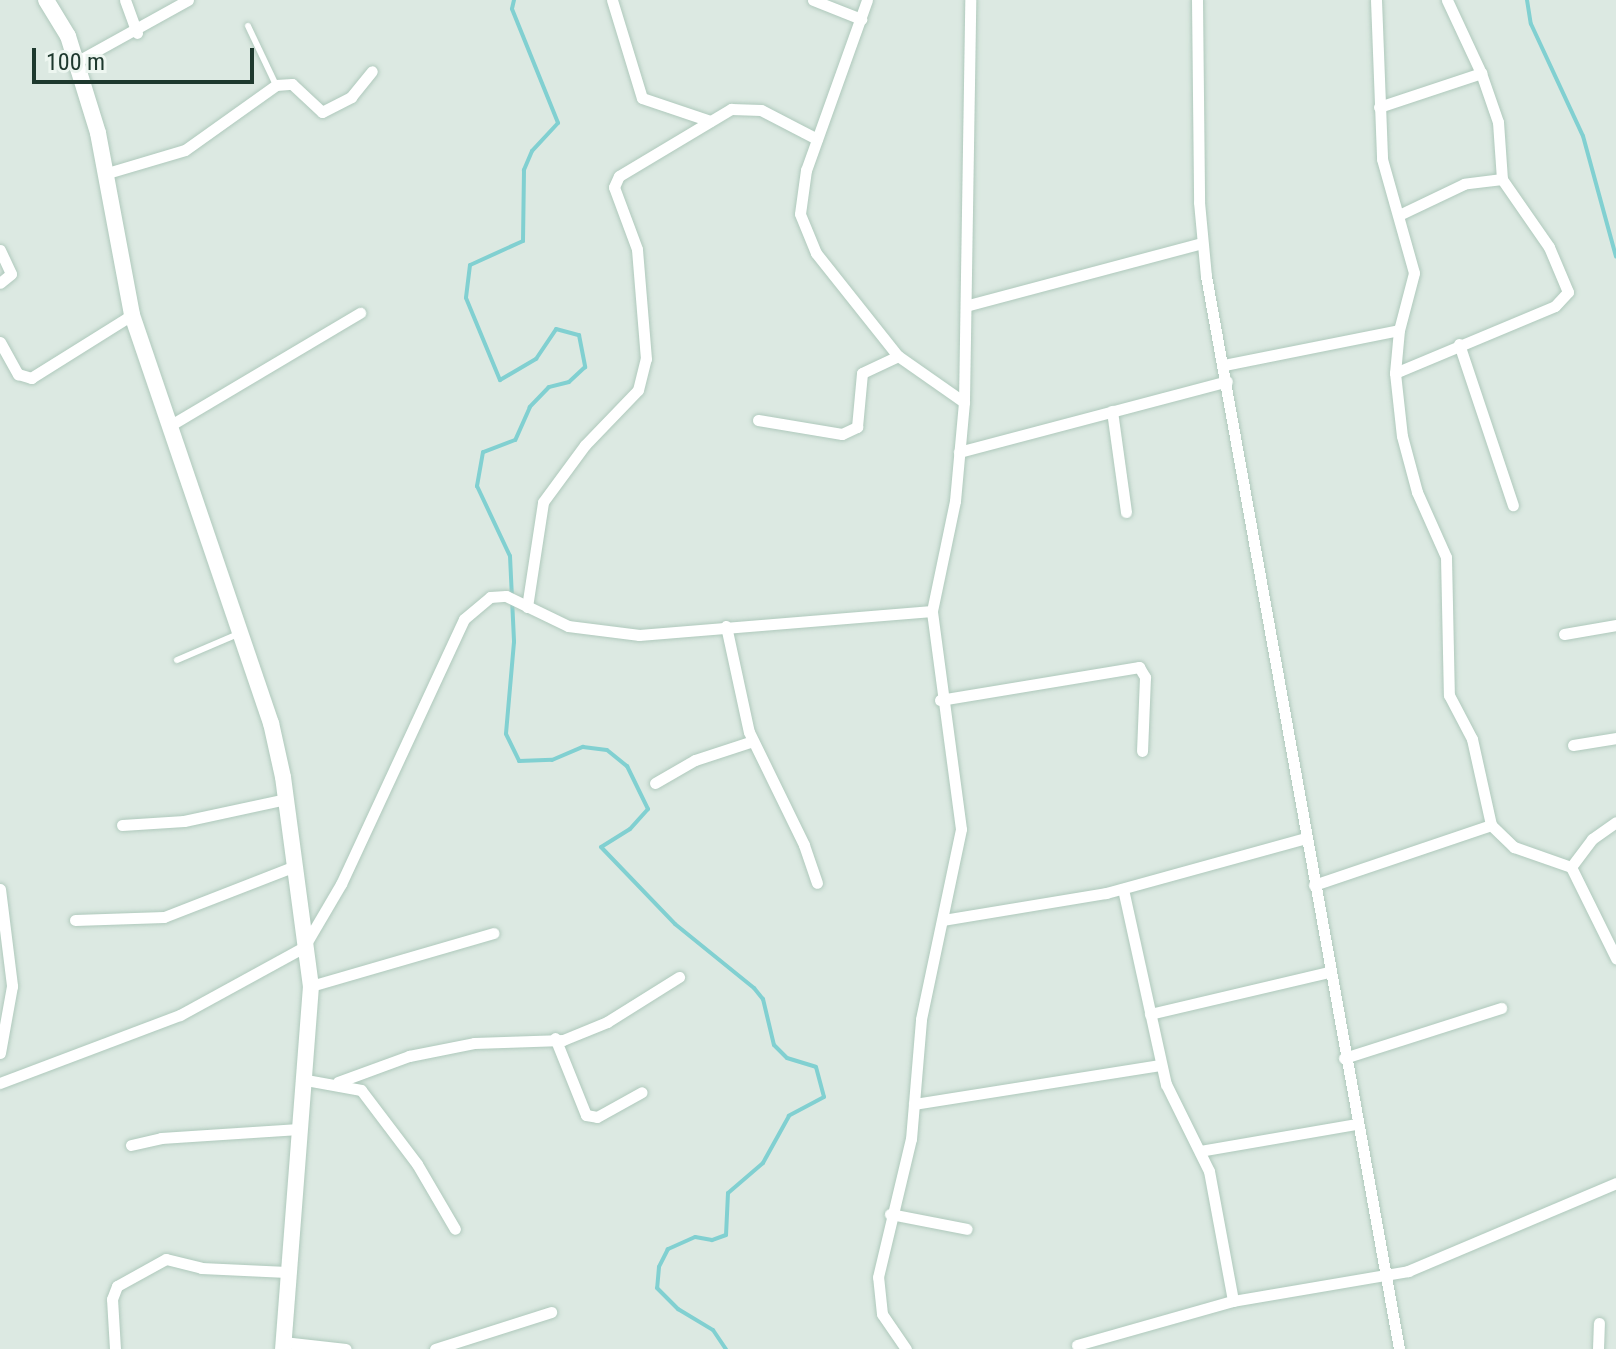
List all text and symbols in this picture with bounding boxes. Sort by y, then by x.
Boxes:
scale bar [36,32,258,82]
text: 100 m [46,48,105,76]

